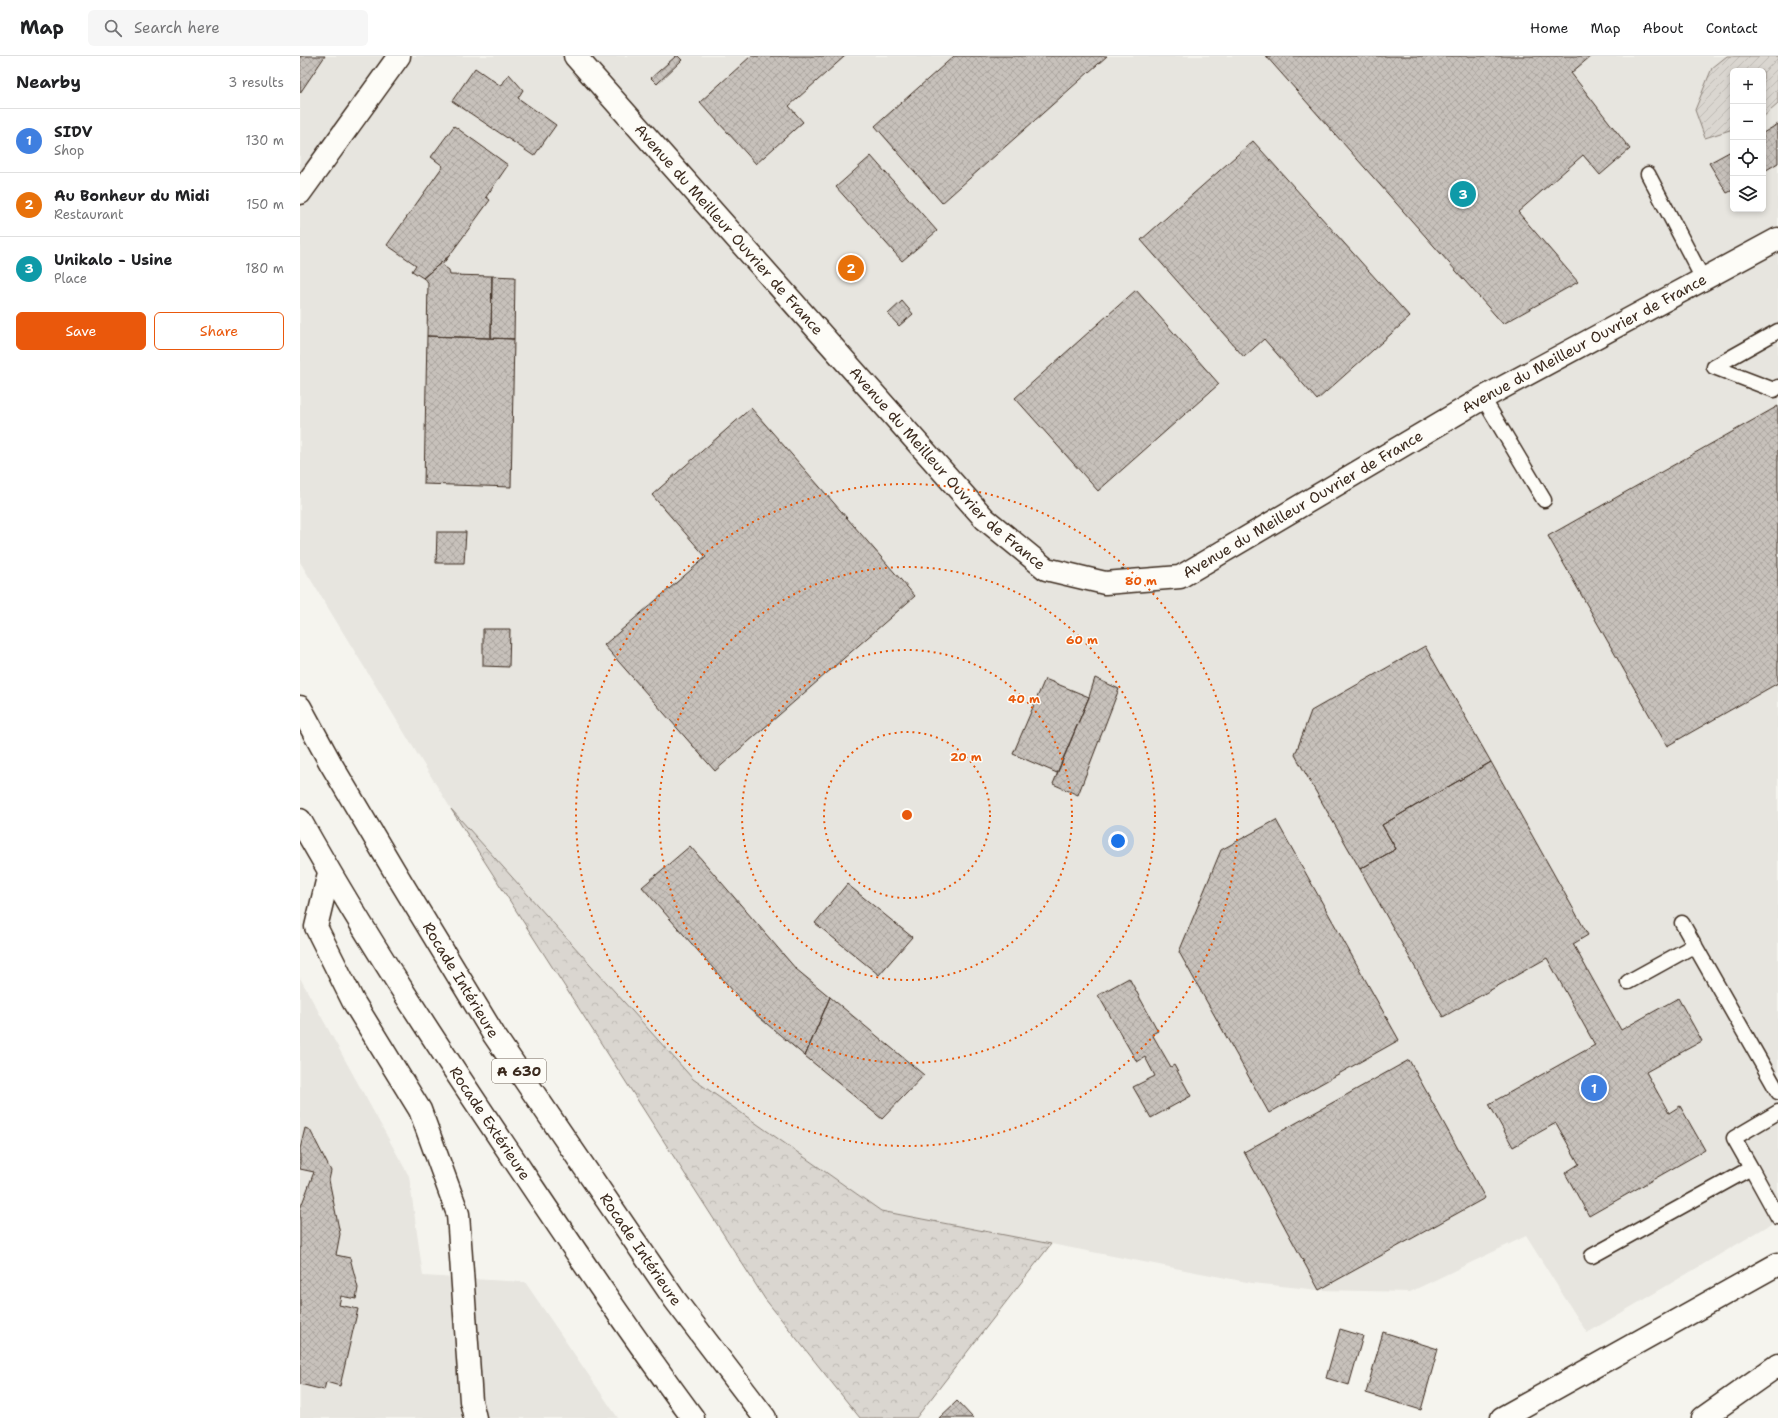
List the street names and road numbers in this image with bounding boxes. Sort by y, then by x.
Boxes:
street label: Avenue du Meilleur Ouvrier de France [630,120,828,339]
street label: Avenue du Meilleur Ouvrier de France [1458,269,1710,418]
street label: Avenue du Meilleur Ouvrier de France [845,362,1050,575]
street label: Avenue du Meilleur Ouvrier de France [1179,426,1427,583]
street label: Rocade Intérieure [418,919,504,1042]
road number: A 630 [492,1059,546,1083]
street label: Rocade Extérieure [445,1063,535,1184]
street label: Rocade Intérieure [595,1189,686,1310]

